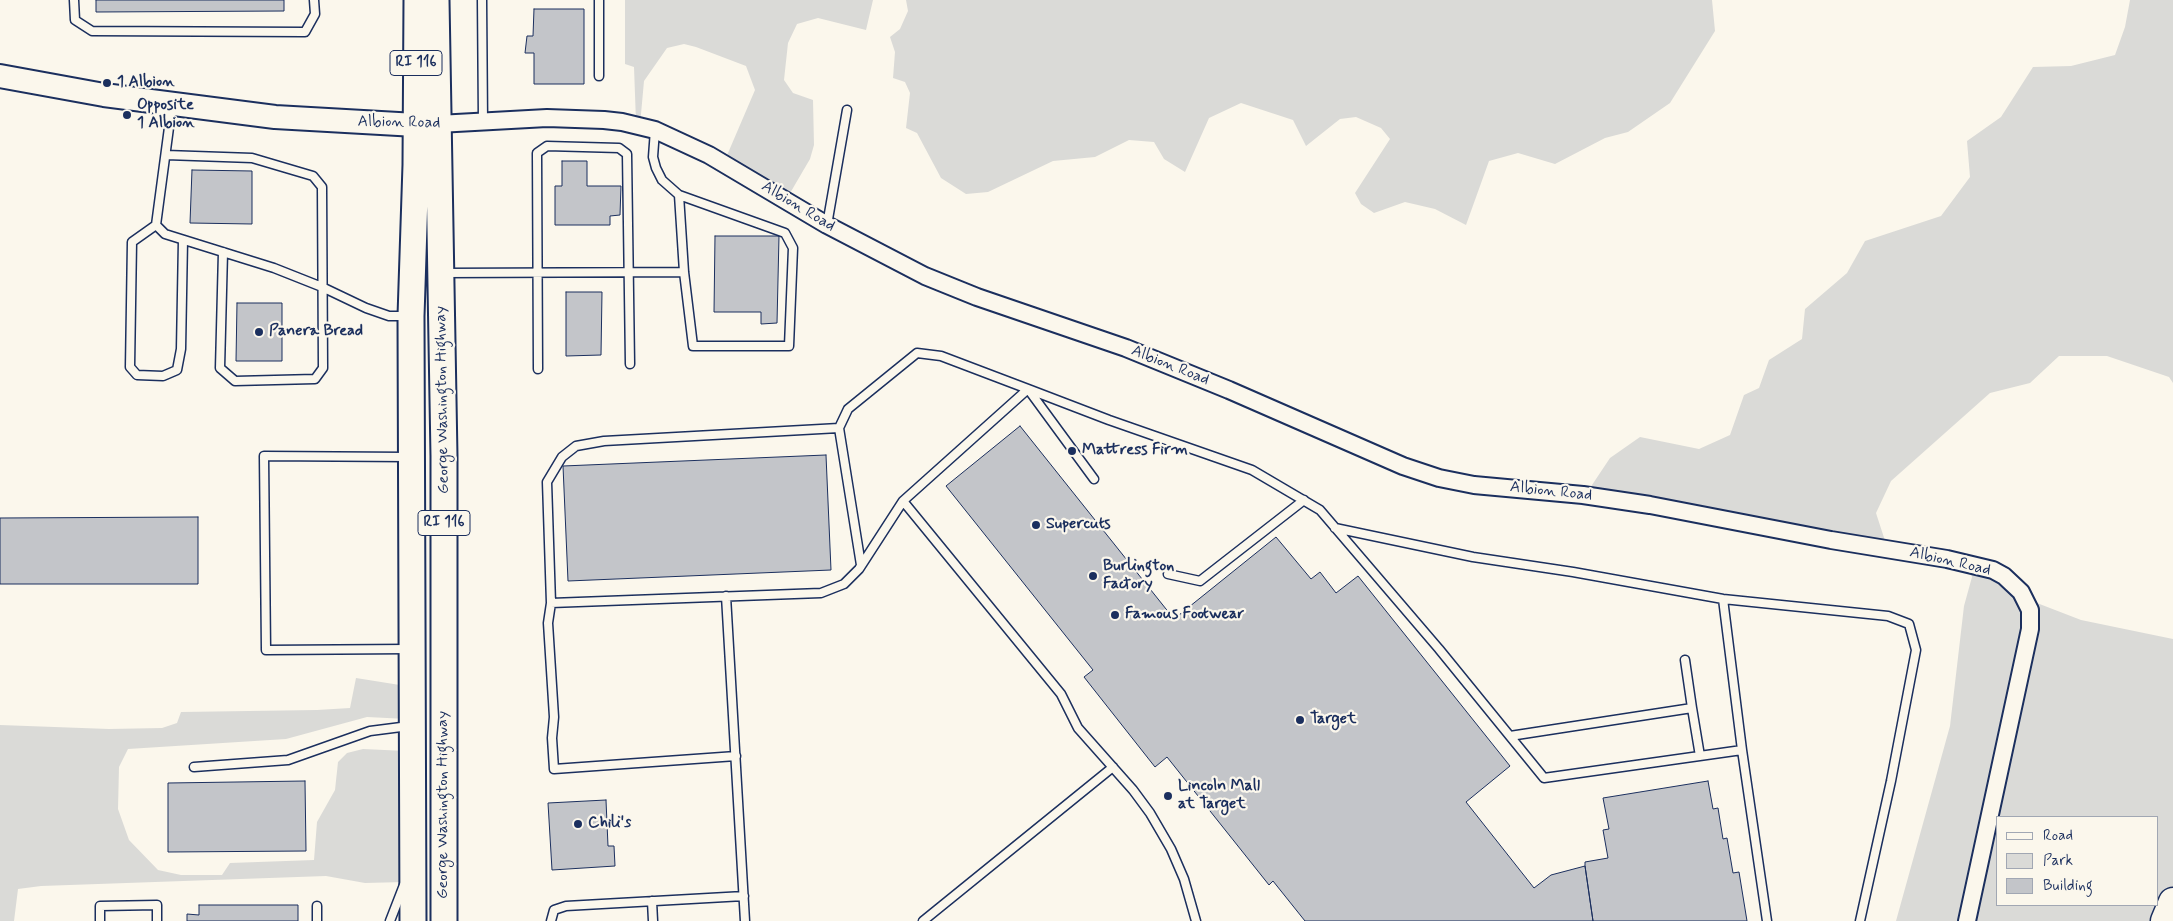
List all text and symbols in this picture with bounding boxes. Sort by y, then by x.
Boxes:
road number: RI 116 [390,50,442,76]
place label: 1 Albion [117,73,175,93]
marker: 1 Albion [101,77,113,89]
place label: Opposite 1 Albion [137,96,195,134]
marker: Opposite 1 Albion [121,109,133,121]
street label: Albion Road [358,113,440,133]
street label: Albion Road [758,177,838,237]
street label: George Washington Highway [432,306,454,494]
place label: Panera Bread [269,322,363,342]
marker: Panera Bread [253,326,265,338]
street label: Albion Road [1128,342,1212,390]
place label: Mattress Firm [1082,441,1188,461]
marker: Mattress Firm [1066,445,1078,457]
street label: Albion Road [1509,478,1593,506]
road number: RI 116 [418,510,470,536]
place label: Supercuts [1046,515,1111,535]
marker: Supercuts [1030,519,1042,531]
street label: Albion Road [1908,543,1992,581]
place label: Burlington Factory [1103,557,1174,595]
marker: Burlington Factory [1087,570,1099,582]
place label: Famous Footwear [1125,605,1244,625]
marker: Famous Footwear [1109,609,1121,621]
place label: Target [1310,710,1356,730]
street label: George Washington Highway [434,711,454,899]
marker: Target [1294,714,1306,726]
place label: Lincoln Mall at Target [1178,777,1260,815]
marker: Lincoln Mall at Target [1162,790,1174,802]
place label: Chili's [588,814,631,834]
legend [1996,816,2158,906]
marker: Chili's [572,818,584,830]
text: Road [2043,826,2073,846]
text: Park [2043,851,2073,871]
text: Building [2043,876,2093,896]

